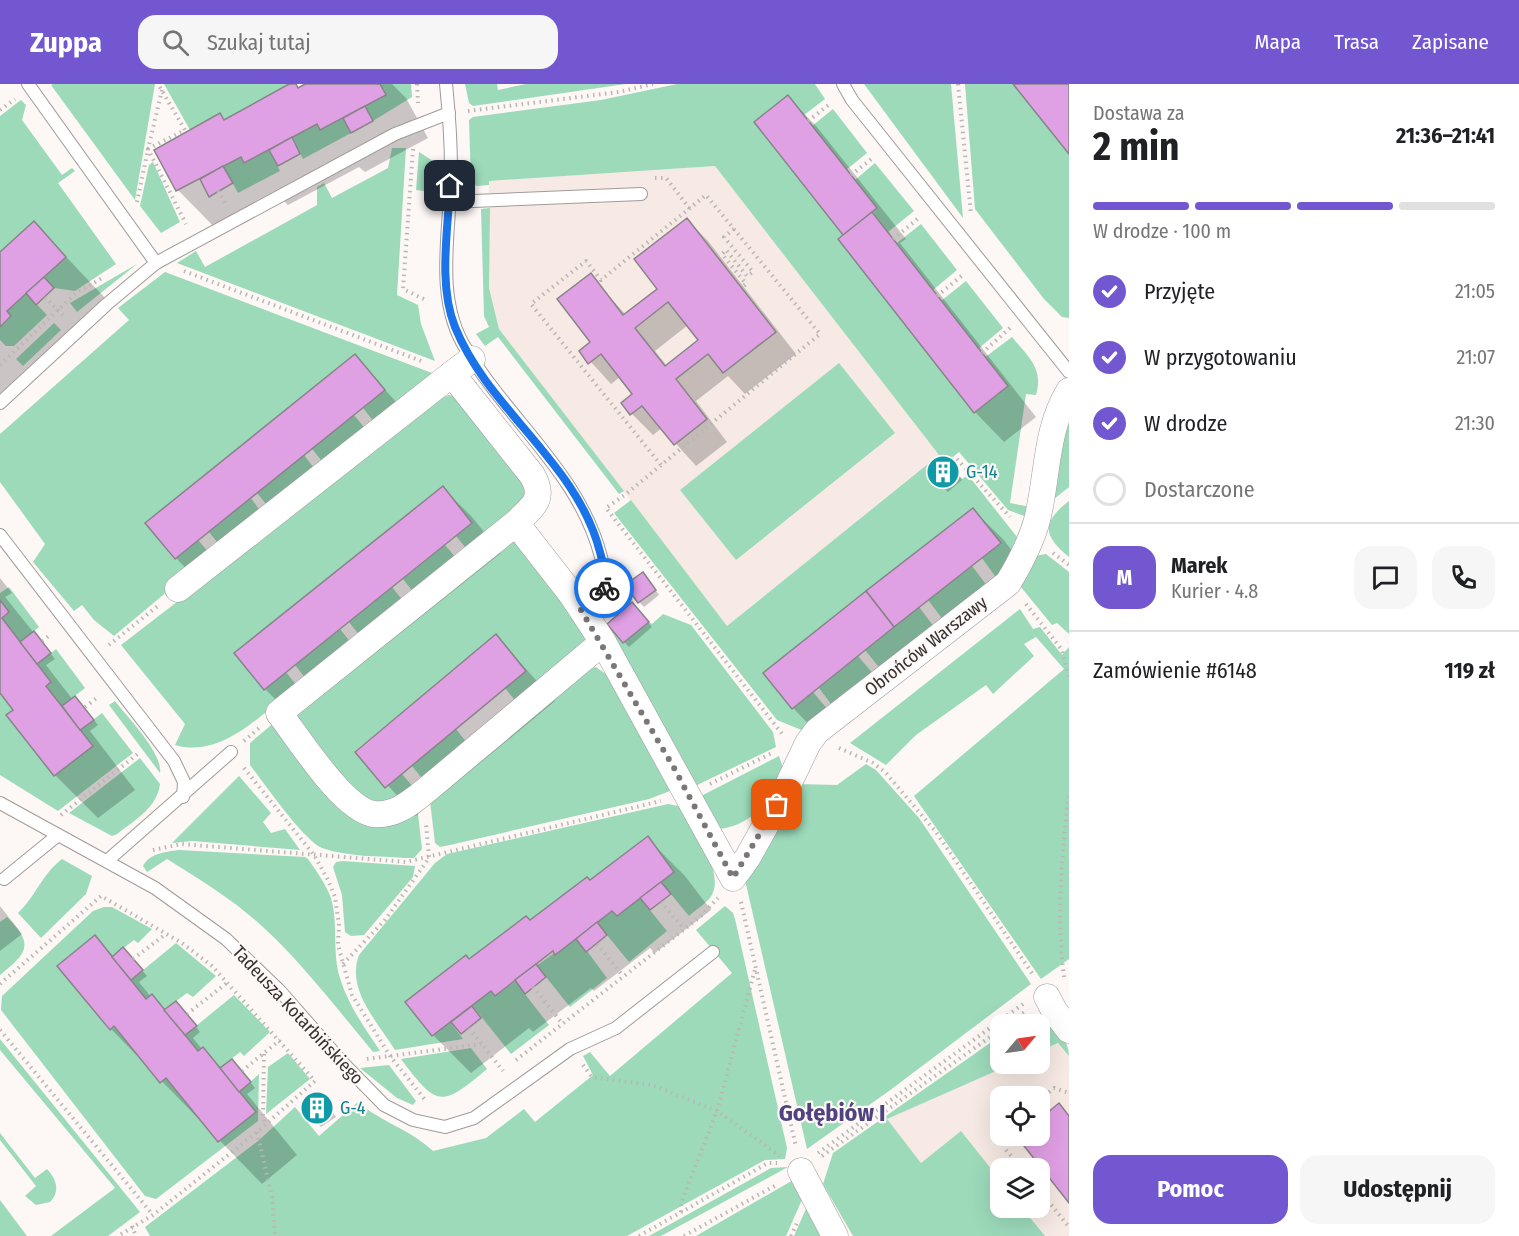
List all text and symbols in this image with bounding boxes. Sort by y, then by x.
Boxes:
search box [138,15,558,69]
text: Zuppa [30,26,102,59]
icon: search [159,26,192,59]
text: Szukaj tutaj [207,29,311,56]
text: Mapa [1255,29,1301,55]
text: Trasa [1334,29,1379,55]
text: Zapisane [1412,29,1489,55]
text: Dostawa za [1093,101,1185,125]
text: 21:36–21:41 [1396,122,1495,149]
text: 2 min [1093,124,1179,170]
pin [424,160,475,211]
icon: home [433,169,466,202]
text: W drodze · 100 m [1093,219,1231,243]
icon: check [1093,275,1126,308]
text: Przyjęte [1144,278,1215,305]
text: 21:05 [1455,279,1495,303]
icon: check [1093,341,1126,374]
text: W przygotowaniu [1144,344,1297,371]
text: 21:07 [1456,345,1495,369]
icon: check [1093,407,1126,440]
text: W drodze [1144,410,1227,437]
text: 21:30 [1455,411,1495,435]
building icon: G-14 [925,454,961,490]
place label: G-14 [966,461,998,483]
text: Dostarczone [1144,476,1255,503]
button: chat [1354,546,1417,609]
button: phone [1432,546,1495,609]
text: Marek [1171,552,1228,579]
courier [574,558,634,618]
text: M [1117,564,1132,591]
icon: bike [588,572,621,605]
text: Kurier · 4.8 [1171,579,1258,603]
street label: Obrońców Warszawy [860,591,992,701]
text: Zamówienie #6148 [1093,657,1257,684]
text: 119 zł [1445,657,1495,684]
pin [751,779,802,830]
icon: bag [760,788,793,821]
street label: Tadeusza Kotarbińskiego [228,941,368,1089]
north arrow [990,1014,1050,1074]
map controls [990,1014,1050,1218]
button: locate [990,1086,1050,1146]
building icon: G-4 [299,1090,335,1126]
place label: G-4 [340,1097,366,1119]
district label: Gołębiów I [779,1099,885,1127]
button: Pomoc [1093,1155,1288,1224]
button: Udostępnij [1300,1155,1495,1224]
button: layers [990,1158,1050,1218]

